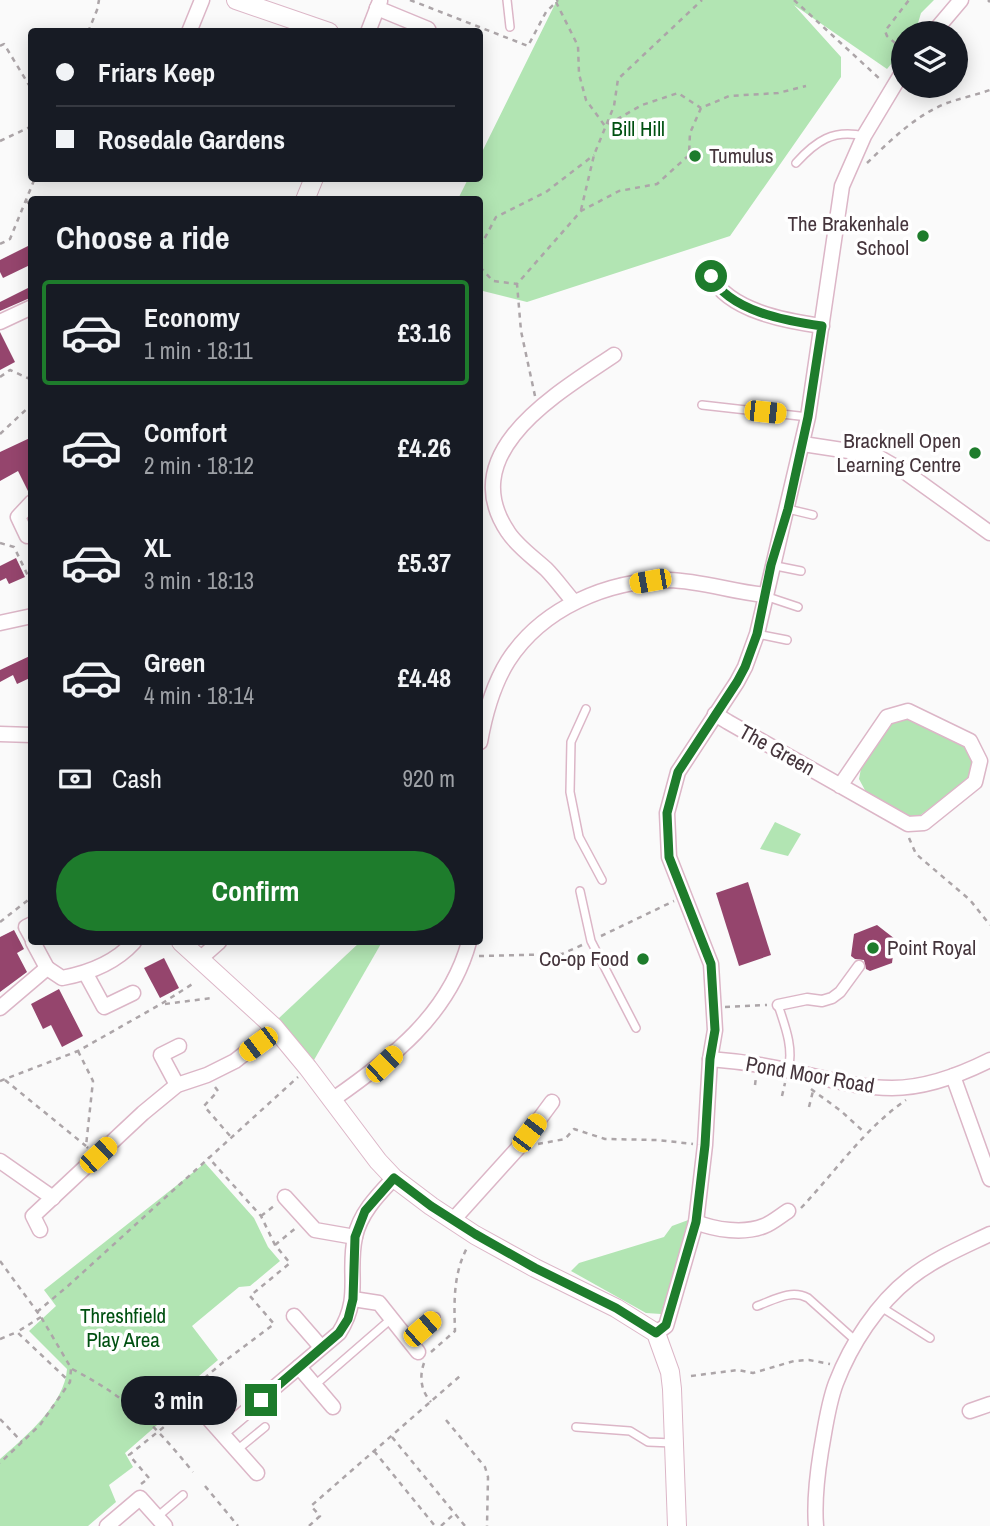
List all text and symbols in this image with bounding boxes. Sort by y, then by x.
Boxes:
map controls [891,21,968,98]
button: layers [891,21,968,98]
text: Friars Keep [98,55,215,90]
park label: Bill Hill [611,114,665,143]
text: Rosedale Gardens [98,122,285,157]
place label: Tumulus [709,141,774,170]
marker: Tumulus [687,148,703,164]
place label: The Brakenhale School [787,209,909,262]
text: Choose a ride [56,216,230,259]
marker: The Brakenhale School [915,228,931,244]
route start [695,260,727,292]
text: Economy [144,300,240,335]
icon: car [60,301,123,364]
text: £3.16 [398,315,451,350]
text: 1 min · 18:11 [144,335,253,366]
car [744,399,787,425]
text: Comfort [144,415,227,450]
icon: car [60,416,123,479]
place label: Bracknell Open Learning Centre [837,426,961,479]
text: £4.26 [398,430,451,465]
marker: Bracknell Open Learning Centre [967,445,983,461]
text: 2 min · 18:12 [144,450,254,481]
text: XL [144,530,171,565]
icon: car [60,531,123,594]
text: £5.37 [398,545,451,580]
text: 3 min · 18:13 [144,565,254,596]
car [628,567,673,595]
text: Green [144,645,206,680]
icon: car [60,646,123,709]
text: £4.48 [398,660,451,695]
text: 4 min · 18:14 [144,680,254,711]
street label: The Green [734,717,820,782]
icon: cash [56,760,94,798]
text: Cash [112,761,162,796]
text: 920 m [403,763,455,794]
button: Confirm [56,851,455,931]
place label: Point Royal [887,933,976,962]
marker: Point Royal [865,940,881,956]
place label: Co-op Food [539,944,629,973]
marker: Co-op Food [635,951,651,967]
car [235,1023,282,1065]
car [362,1042,407,1086]
street label: Pond Moor Road [743,1049,877,1100]
car [508,1110,551,1156]
car [76,1133,121,1177]
park label: Threshfield Play Area [80,1301,166,1354]
car [400,1307,445,1351]
callout: 3 min [121,1376,236,1424]
route end [245,1384,277,1416]
text: 3 min [154,1385,204,1416]

